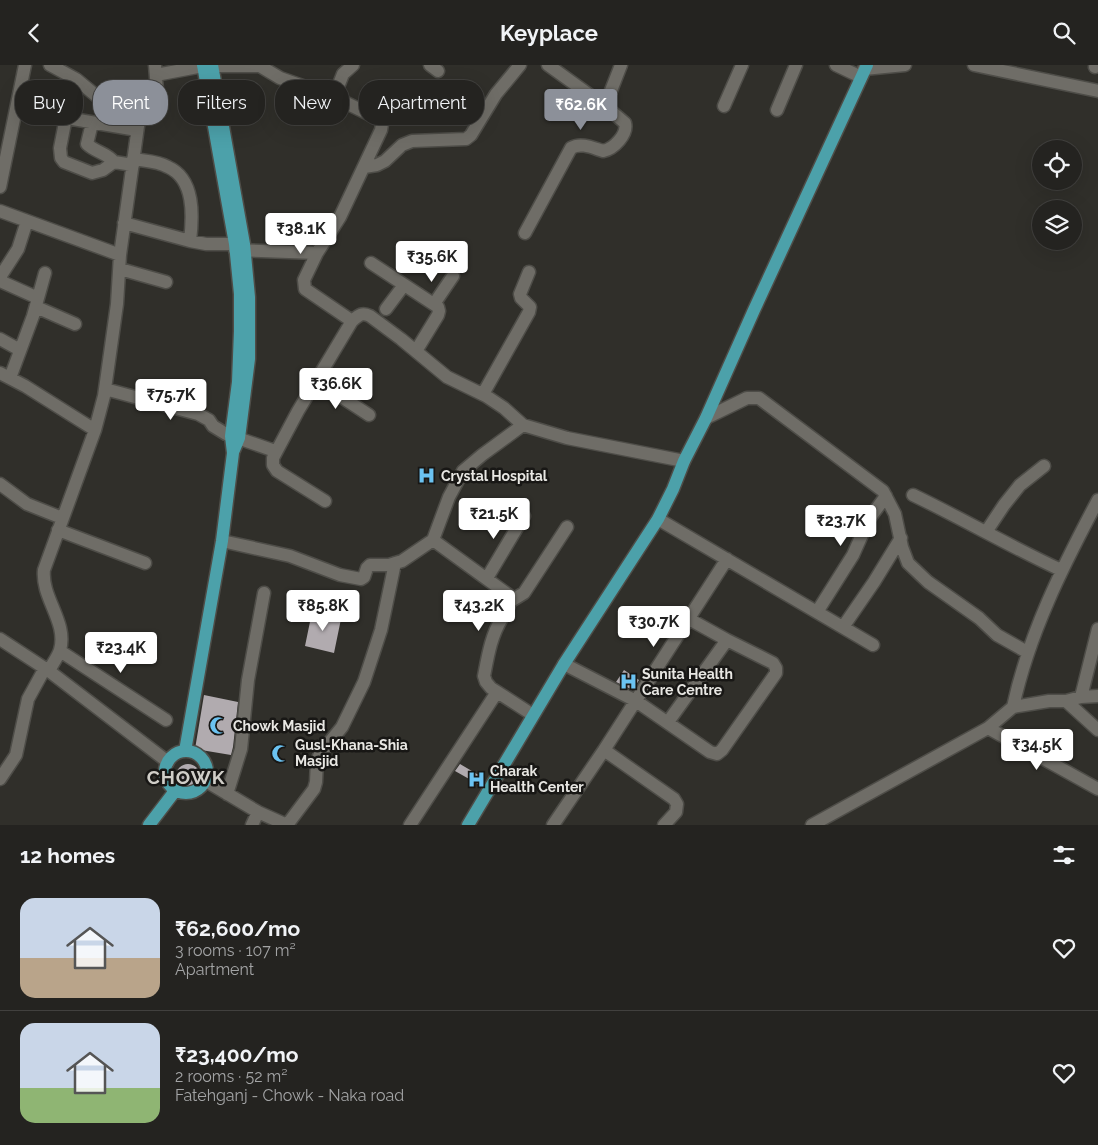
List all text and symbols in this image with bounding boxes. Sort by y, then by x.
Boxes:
icon: back [20,19,48,47]
icon: search [1050,19,1078,47]
text: Keyplace [500,20,598,46]
chip: Buy [15,80,83,125]
chip: Rent [93,80,168,125]
chip: Filters [178,80,265,125]
chip: New [275,80,349,125]
chip: Apartment [359,80,484,125]
pin: ₹62.6K [540,88,622,131]
text: ₹62.6K [555,95,607,114]
map controls [1032,140,1082,250]
button: locate [1032,140,1082,190]
button: layers [1032,200,1082,250]
pin: ₹38.1K [260,213,342,255]
text: ₹38.1K [276,219,326,238]
pin: ₹35.6K [391,241,473,283]
text: ₹35.6K [407,247,457,266]
pin: ₹36.6K [295,367,377,410]
text: ₹36.6K [310,374,362,393]
pin: ₹75.7K [130,379,212,421]
text: ₹75.7K [146,385,196,404]
hospital icon: Crystal Hospital [417,466,437,486]
place label: Crystal Hospital [441,468,548,484]
pin: ₹21.5K [453,497,535,540]
text: ₹21.5K [470,504,518,523]
pin: ₹23.7K [800,505,882,547]
text: ₹23.7K [816,511,866,530]
pin: ₹85.8K [282,589,364,632]
pin: ₹43.2K [438,589,520,632]
text: ₹85.8K [297,596,349,615]
text: ₹43.2K [454,596,504,615]
pin: ₹30.7K [613,605,695,648]
text: ₹30.7K [629,612,679,631]
pin: ₹23.4K [80,631,162,674]
text: ₹23.4K [96,638,146,657]
place label: Sunita Health Care Centre [642,666,733,698]
hospital icon: Sunita Health Care Centre [618,672,638,692]
mosque icon: Chowk Masjid [209,716,229,736]
place label: Chowk Masjid [233,718,325,734]
pin: ₹34.5K [996,729,1078,771]
text: ₹34.5K [1012,735,1062,754]
place label: Gusl-Khana-Shia Masjid [295,737,408,769]
mosque icon: Gusl-Khana-Shia Masjid [271,743,291,763]
place label: Charak Health Center [490,763,584,795]
district label: CHOWK [147,766,225,788]
hospital icon: Charak Health Center [466,769,486,789]
icon: filters [1050,841,1078,869]
text: 12 homes [20,843,115,868]
text: ₹62,600/mo [175,916,300,941]
icon: home [60,918,120,978]
icon: heart [1050,934,1078,962]
text: 3 rooms · 107 m² [175,941,296,960]
text: Apartment [175,960,254,979]
text: ₹23,400/mo [175,1042,298,1067]
icon: home [60,1043,120,1103]
icon: heart [1050,1059,1078,1087]
text: 2 rooms · 52 m² [175,1067,287,1086]
text: Fatehganj - Chowk - Naka road [175,1086,404,1105]

